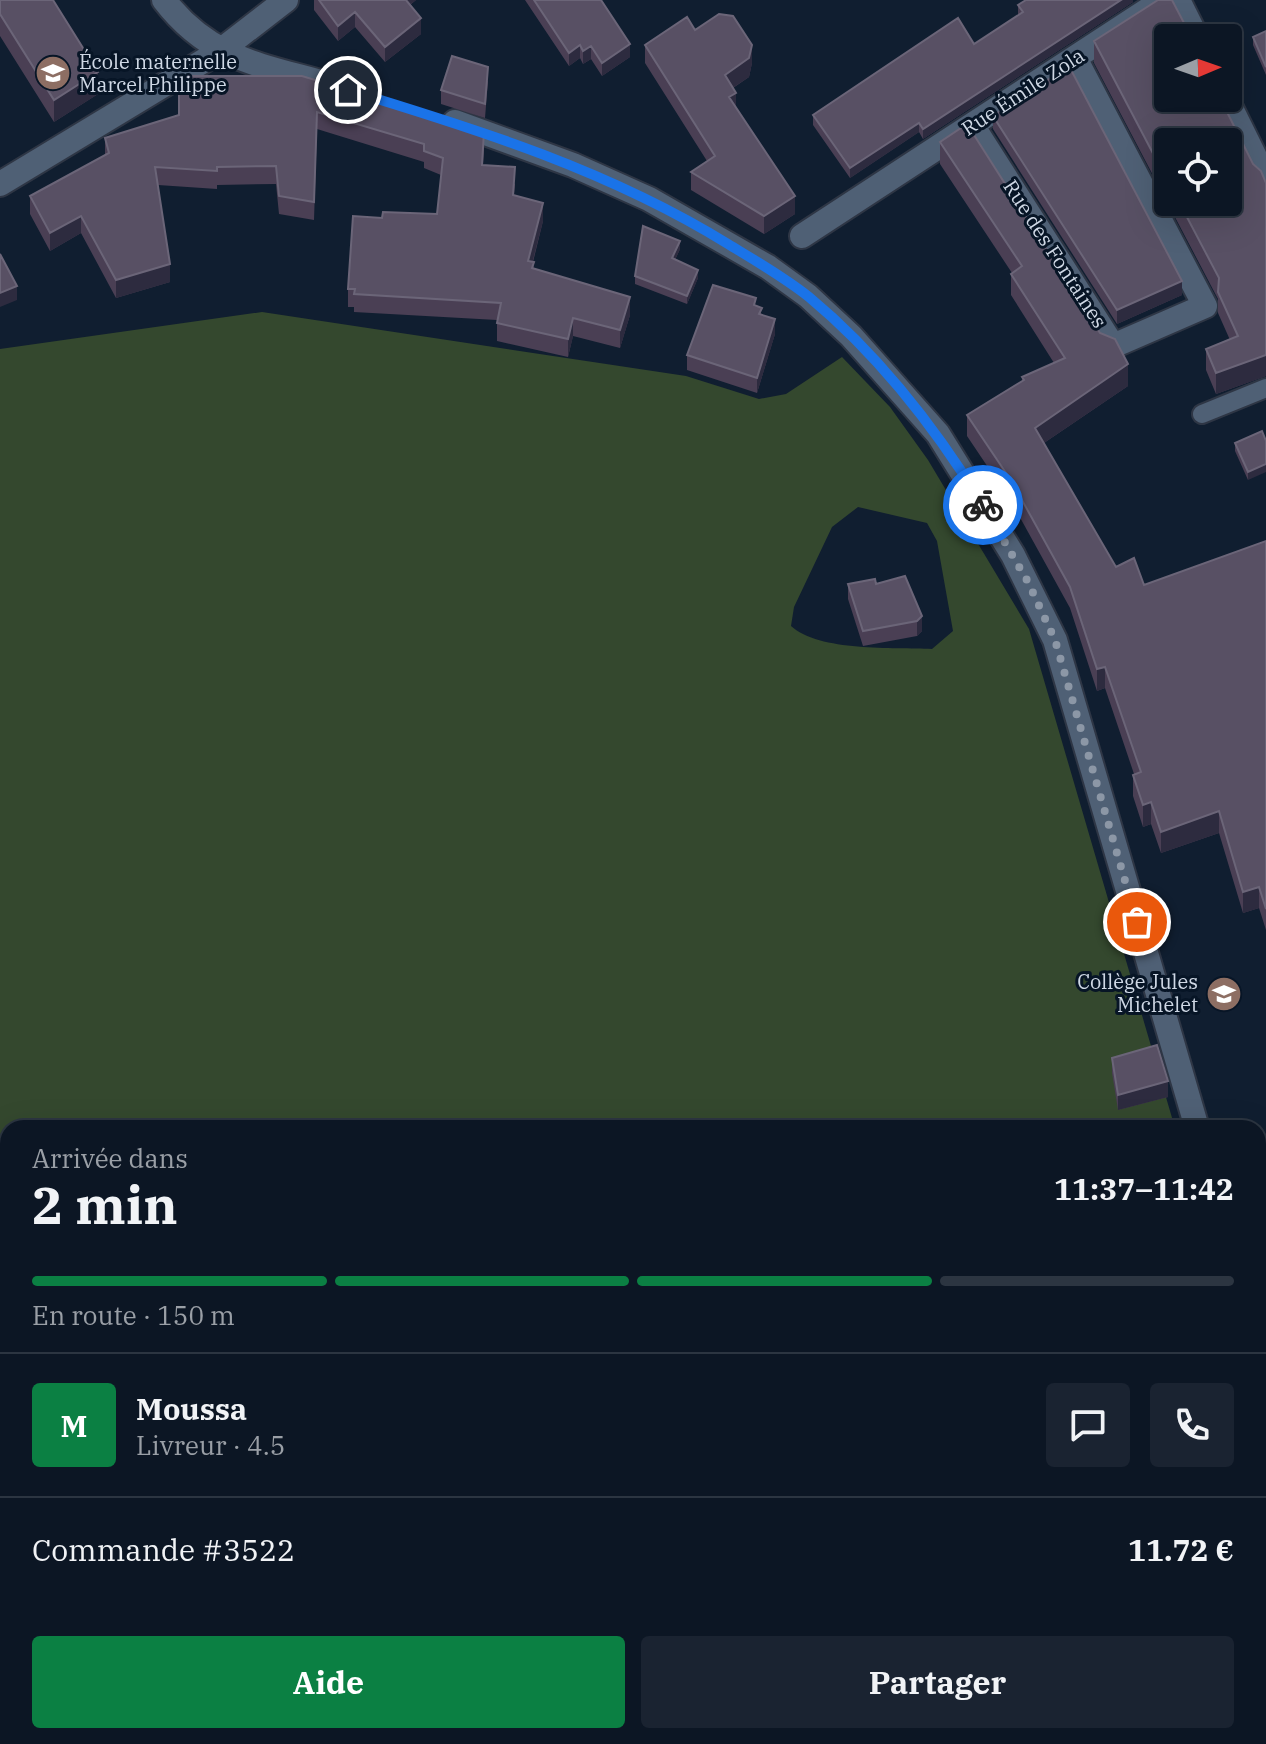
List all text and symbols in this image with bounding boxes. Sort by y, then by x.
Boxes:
north arrow [1154,24,1242,112]
map controls [1154,24,1242,216]
street label: Rue Émile Zola [956,42,1089,141]
place label: École maternelle Marcel Philippe [79,48,237,98]
school or university icon: École maternelle Marcel Philippe [34,54,72,92]
pin [314,56,382,124]
icon: home [326,68,370,112]
button: locate [1154,128,1242,216]
street label: Rue des Fontaines [997,174,1113,333]
courier [943,465,1023,545]
icon: bike [961,483,1005,527]
pin [1103,888,1171,956]
icon: bag [1115,900,1159,944]
place label: Collège Jules Michelet [1077,968,1198,1018]
school or university icon: Collège Jules Michelet [1205,975,1243,1013]
text: Arrivée dans [32,1141,188,1175]
text: 11:37–11:42 [1054,1169,1234,1208]
text: 2 min [32,1171,178,1238]
text: En route · 150 m [32,1298,235,1332]
button: chat [1046,1383,1130,1467]
button: phone [1150,1383,1234,1467]
text: Moussa [136,1389,247,1428]
text: M [61,1406,87,1445]
text: Livreur · 4.5 [136,1428,285,1462]
text: Commande #3522 [32,1530,295,1569]
text: 11.72 € [1128,1530,1234,1569]
button: Aide [32,1636,625,1728]
button: Partager [641,1636,1234,1728]

